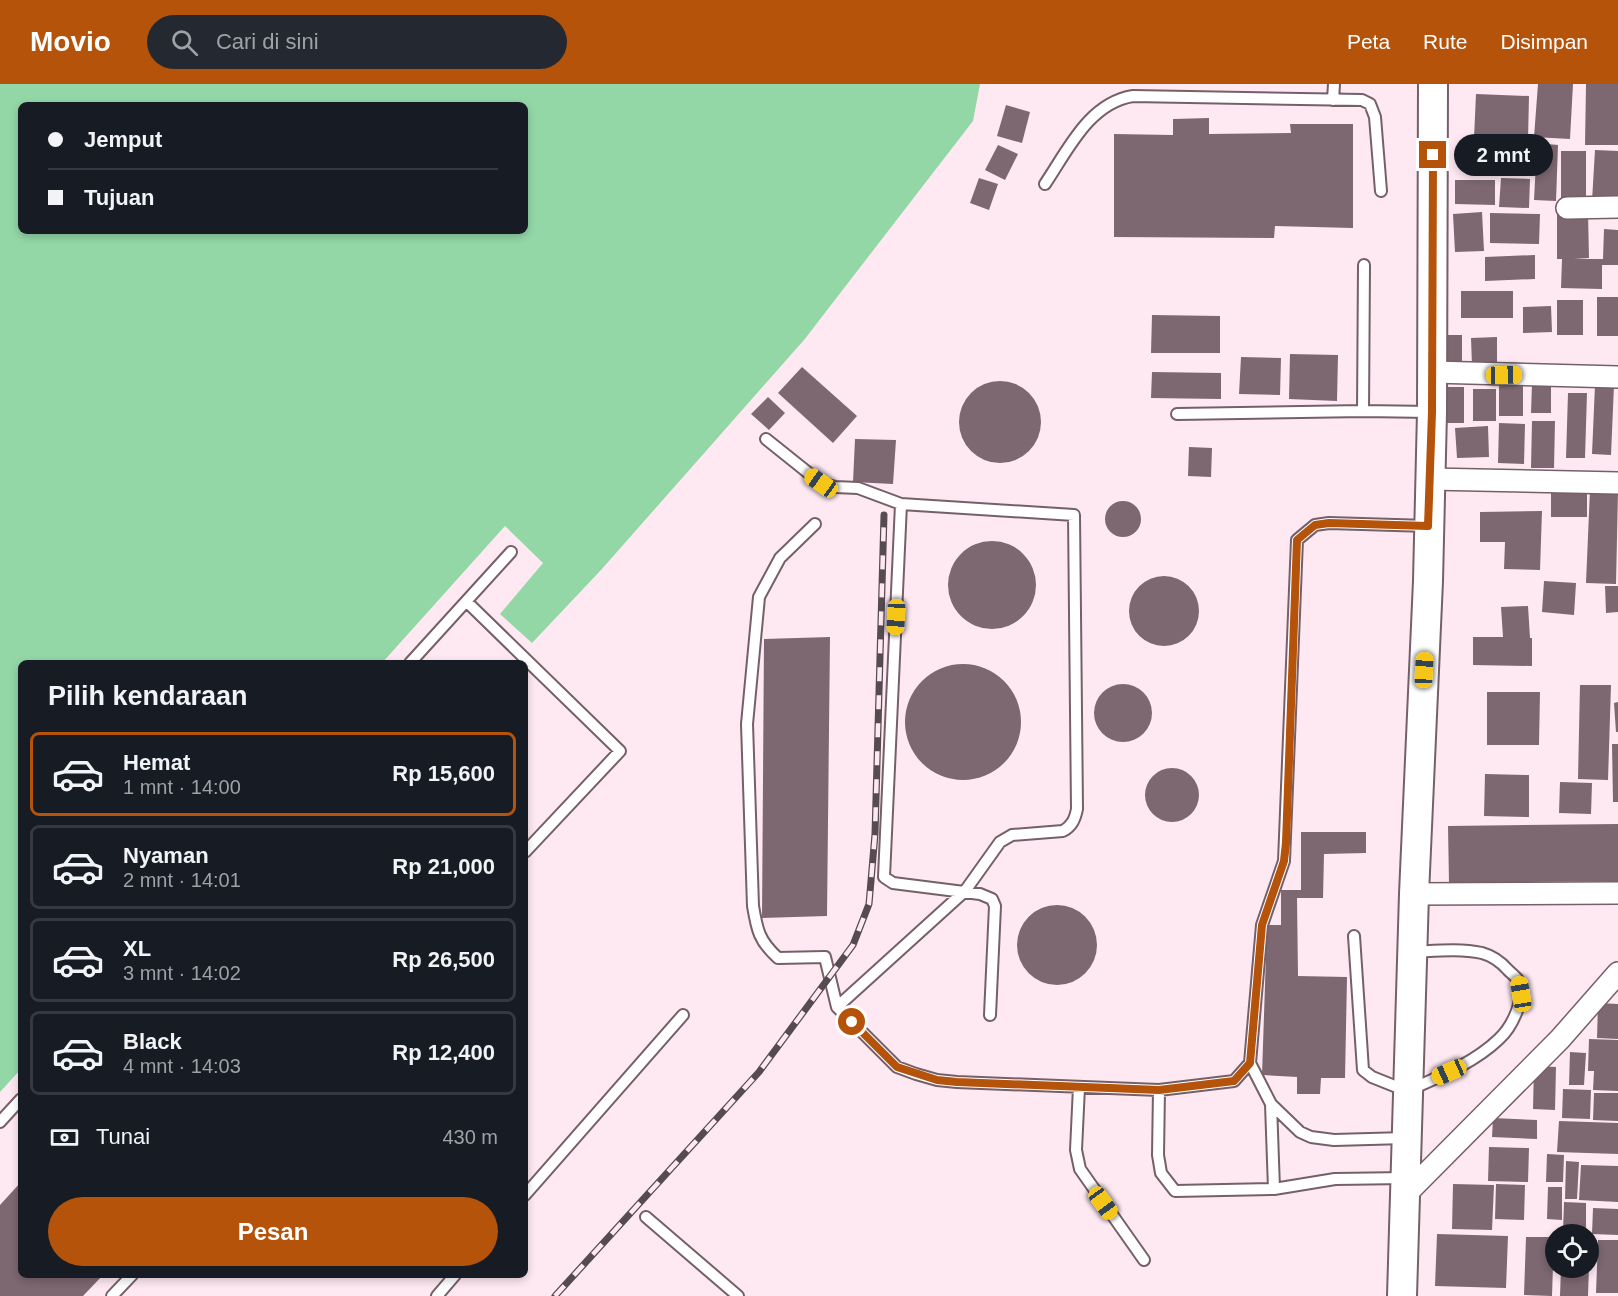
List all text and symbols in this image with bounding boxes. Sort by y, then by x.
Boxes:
search box [147,15,567,69]
text: Movio [30,26,111,57]
icon: search [168,26,201,59]
text: Cari di sini [216,29,319,54]
text: Peta [1347,30,1390,53]
text: Rute [1423,30,1467,53]
text: Disimpan [1500,30,1588,53]
text: Jemput [84,127,162,152]
callout: 2 mnt [1454,134,1553,176]
route end [1419,141,1446,168]
text: 2 mnt [1477,144,1530,166]
text: Tujuan [84,185,154,210]
car [1486,366,1522,384]
car [801,465,841,501]
car [886,599,906,635]
car [1414,652,1434,688]
text: Pilih kendaraan [48,681,248,711]
icon: car [51,747,105,801]
text: Hemat [123,750,190,775]
text: Rp 15,600 [392,761,495,786]
text: 1 mnt · 14:00 [123,776,241,798]
icon: car [51,840,105,894]
text: Nyaman [123,843,209,868]
text: Rp 21,000 [392,854,495,879]
text: 2 mnt · 14:01 [123,869,241,891]
icon: car [51,933,105,987]
text: XL [123,936,151,961]
text: Rp 26,500 [392,947,495,972]
text: 3 mnt · 14:02 [123,962,241,984]
car [1509,975,1533,1013]
route start [838,1008,865,1035]
icon: car [51,1026,105,1080]
text: Black [123,1029,182,1054]
text: Rp 12,400 [392,1040,495,1065]
text: 4 mnt · 14:03 [123,1055,241,1077]
car [1429,1056,1469,1088]
icon: cash [48,1121,81,1154]
text: Tunai [96,1124,150,1149]
text: 430 m [442,1126,498,1148]
car [1085,1183,1121,1223]
button: Pesan [48,1197,498,1266]
map controls [1545,1224,1599,1278]
button: locate [1545,1224,1599,1278]

